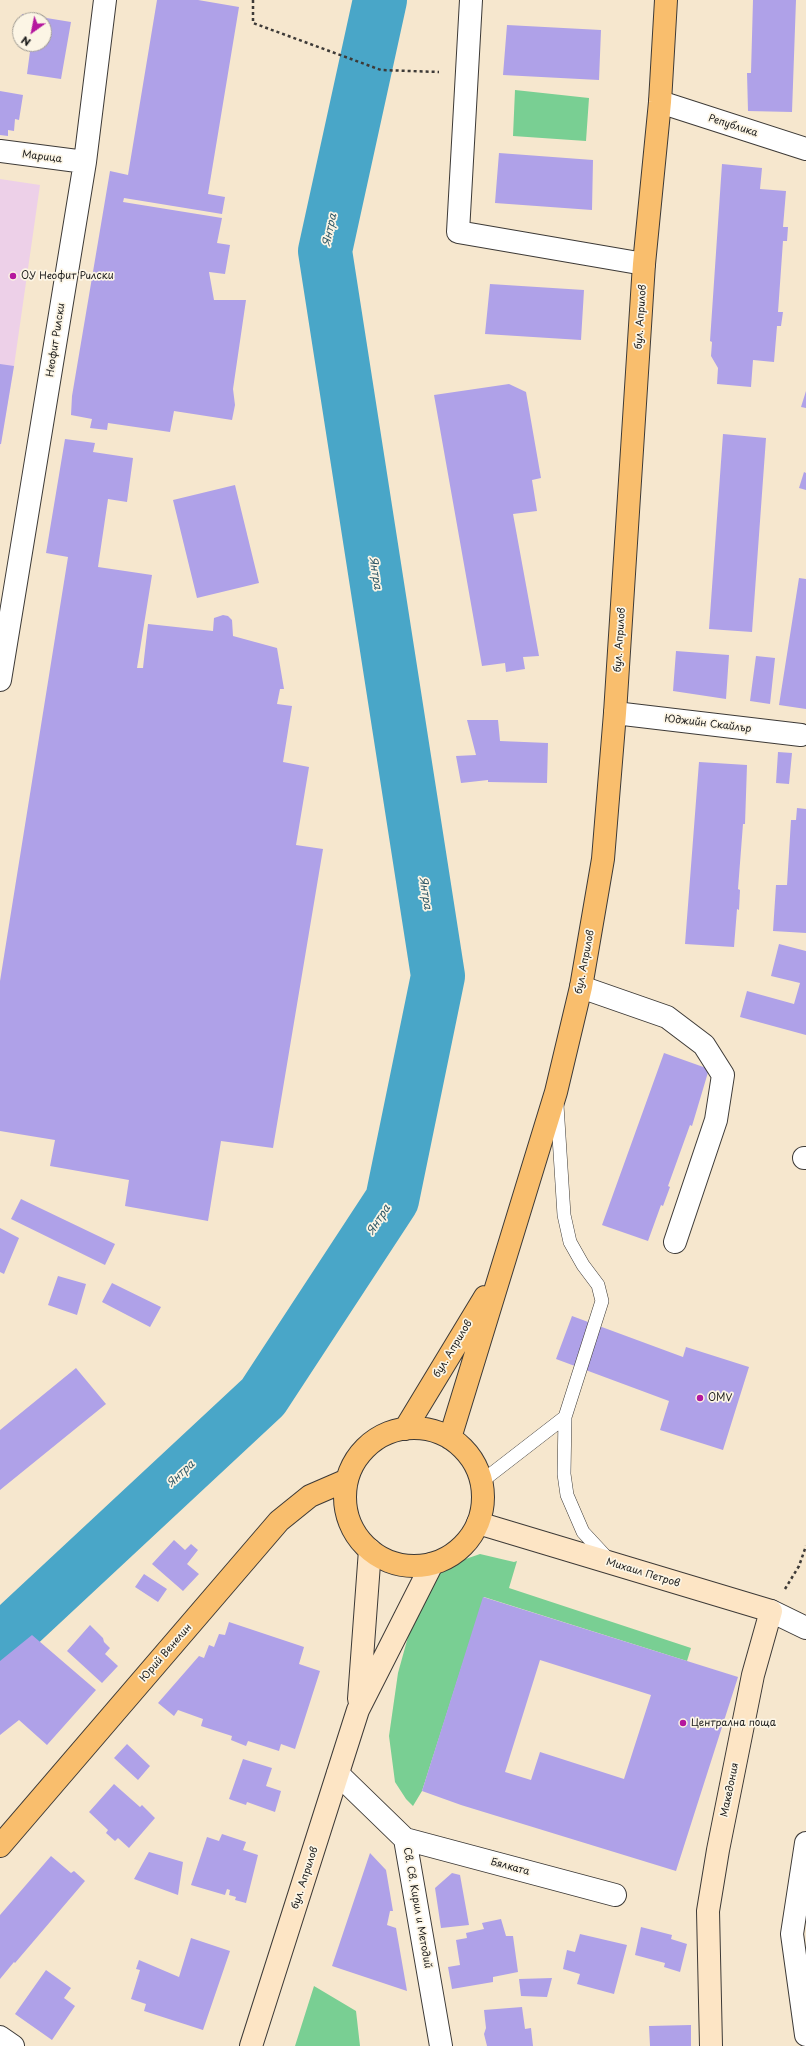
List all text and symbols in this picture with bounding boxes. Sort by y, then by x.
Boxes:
north arrow [12,12,52,52]
text: N [17,32,34,51]
street label: Република [707,112,759,140]
street label: Марица [21,149,63,165]
water label: Янтра [320,212,340,248]
place label: ОУ Неофит Рилски [21,270,114,282]
marker: ОУ Неофит Рилски [8,271,18,281]
street label: бул. Априлов [633,284,649,350]
street label: Неофит Рилски [44,302,68,378]
water label: Янтра [366,556,384,590]
street label: бул. Априлов [612,607,628,673]
street label: Юджийн Скайлър [664,713,752,735]
water label: Янтра [416,876,434,910]
street label: бул. Априлов [573,929,597,995]
water label: Янтра [364,1203,394,1237]
street label: бул. Априлов [431,1318,475,1380]
place label: OMV [708,1392,732,1404]
marker: OMV [695,1393,705,1403]
water label: Янтра [164,1458,198,1490]
street label: Михаил Петров [605,1556,681,1590]
street label: Юрий Венелин [138,1622,194,1684]
place label: Централна поща [691,1717,776,1729]
marker: Централна поща [678,1718,688,1728]
street label: Македония [718,1762,742,1818]
street label: бул. Априлов [289,1845,321,1911]
street label: Св. Св. Кирил и Методий [400,1847,434,1969]
street label: Бялката [489,1856,531,1878]

